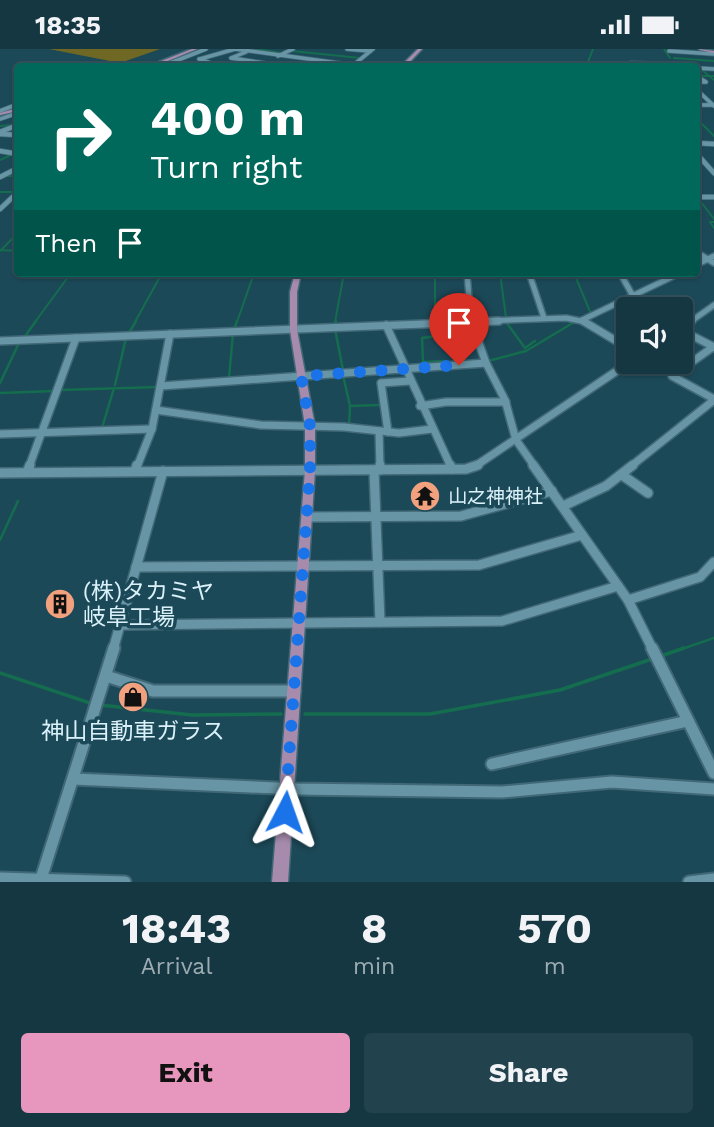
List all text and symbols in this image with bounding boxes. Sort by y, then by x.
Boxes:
text: 18:35 [35,10,101,40]
text: 400 m [150,89,305,147]
icon: right [35,91,126,182]
text: Turn right [150,148,302,186]
icon: arrive [111,224,149,262]
text: Then [35,228,97,258]
pin [429,293,489,365]
map controls [616,297,693,374]
button: sound [616,297,693,374]
icon: arrive [440,304,478,342]
temple icon: 山之神神社 [408,479,442,513]
place label: 山之神神社 [448,485,543,508]
place label: (株)タカミヤ 岐阜工場 [83,578,214,631]
building icon: (株)タカミヤ 岐阜工場 [43,587,77,621]
shop icon: 神山自動車ガラス [116,680,150,714]
place label: 神山自動車ガラス [41,718,225,745]
position arrow [248,775,322,849]
text: 18:43 [122,904,231,953]
text: 8 [361,904,387,953]
text: 570 [517,904,592,953]
text: Arrival [141,953,212,980]
text: min [353,953,395,980]
text: m [544,953,566,980]
button: Exit [21,1033,350,1113]
button: Share [364,1033,693,1113]

